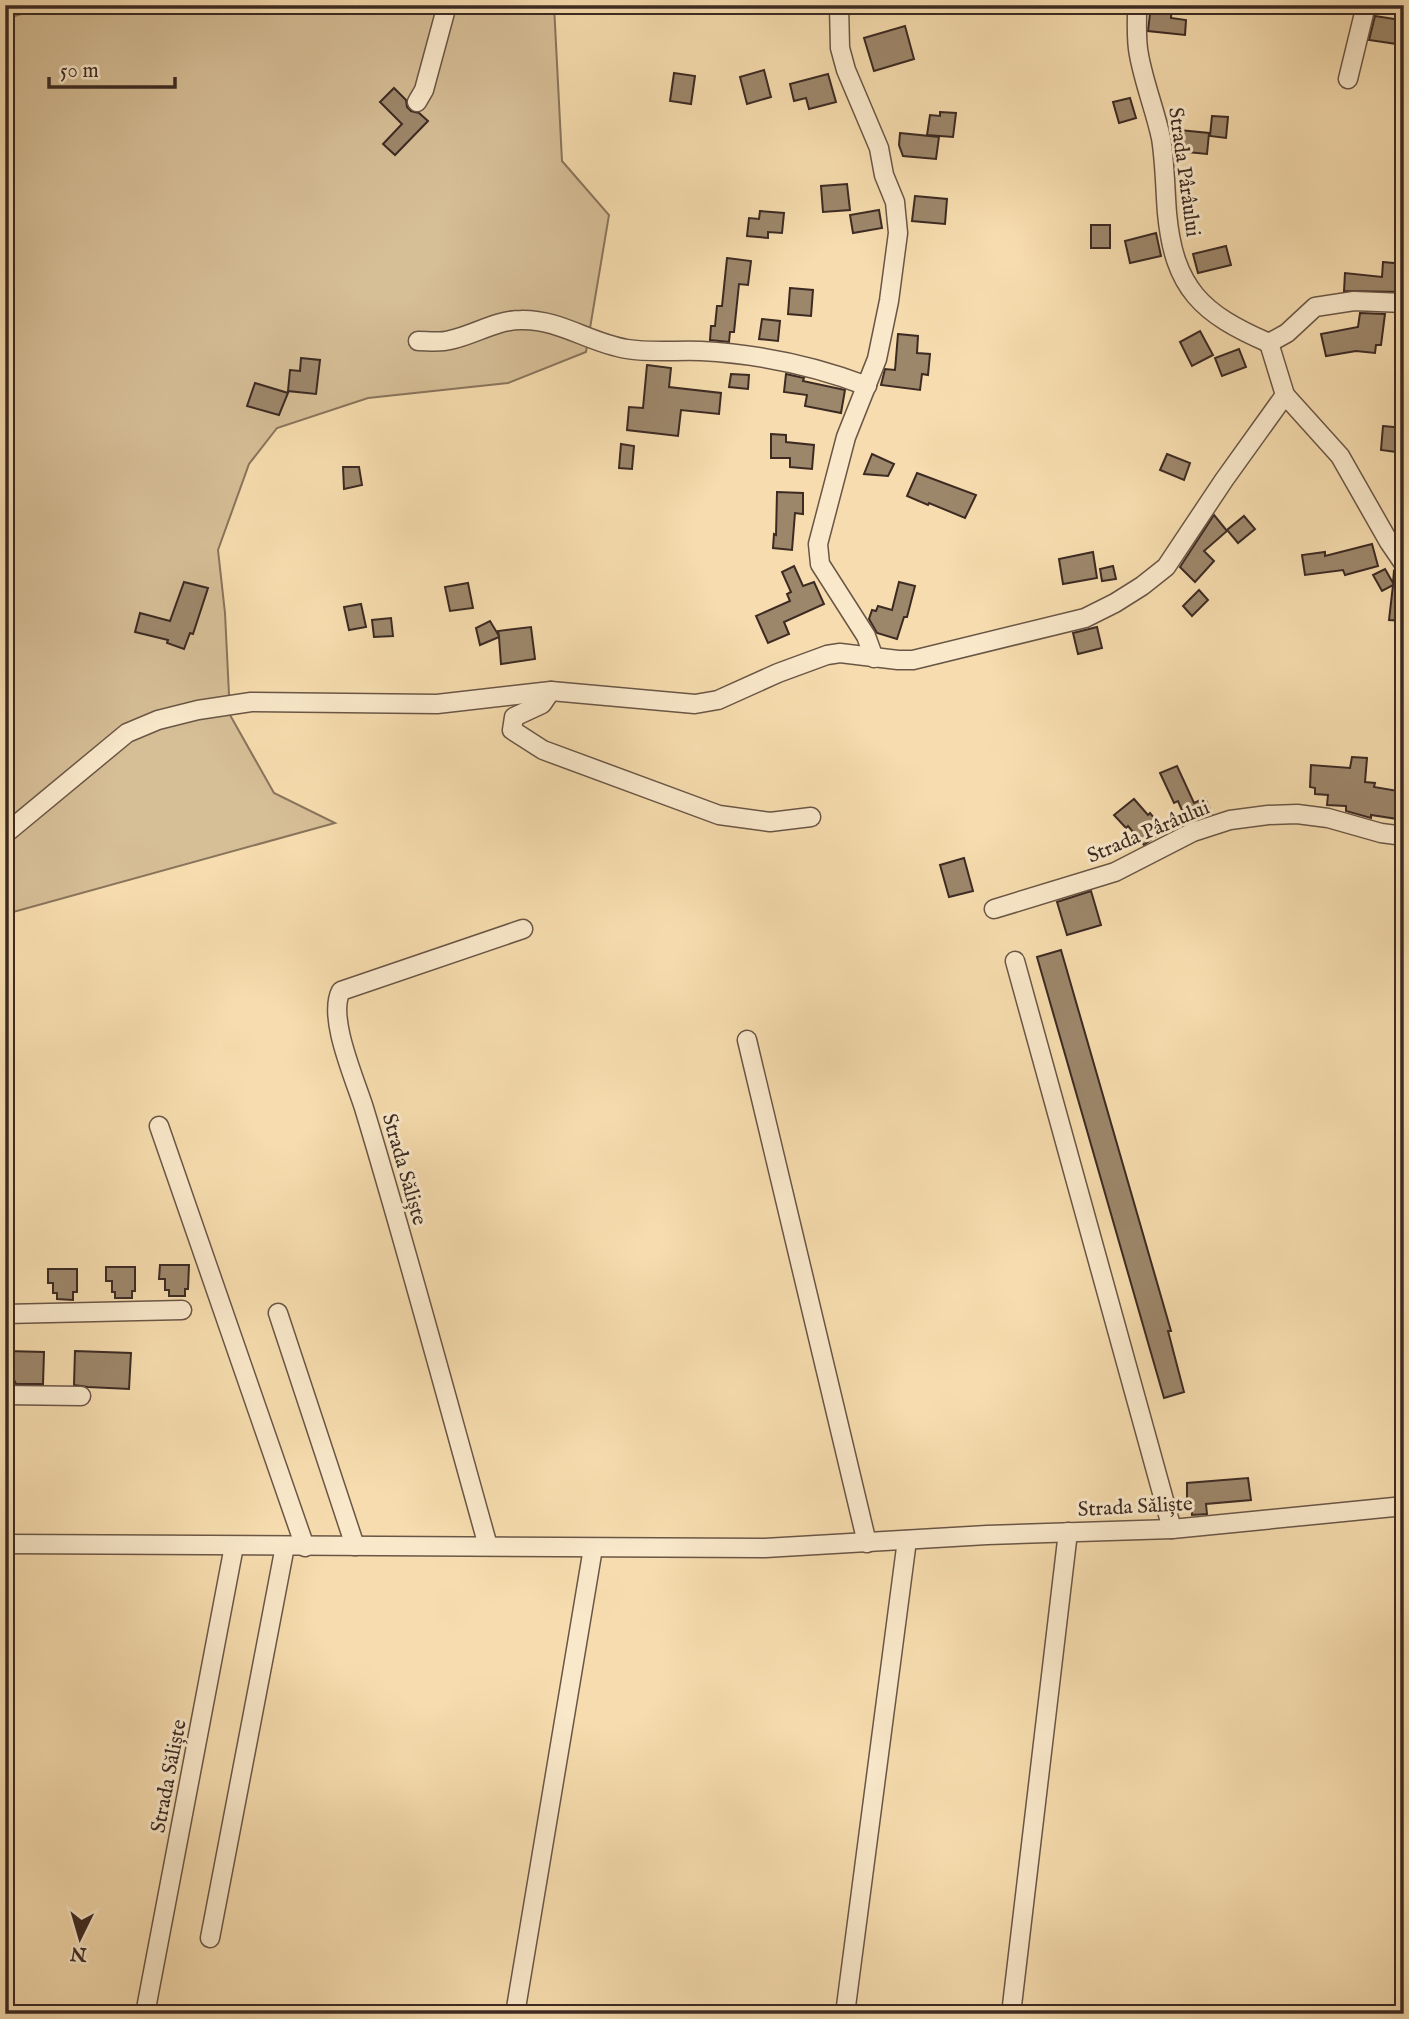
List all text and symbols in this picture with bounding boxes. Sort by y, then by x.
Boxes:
scale bar [49,46,175,90]
text: 50 m [60,58,99,85]
street label: Strada Pârâului [1161,106,1206,239]
street label: Strada Pârâului [1083,794,1214,870]
street label: Strada Săliște [375,1110,432,1229]
street label: Strada Săliște [1077,1491,1194,1524]
street label: Strada Săliște [145,1717,194,1835]
north arrow [46,1904,116,1974]
text: N [69,1940,89,1966]

